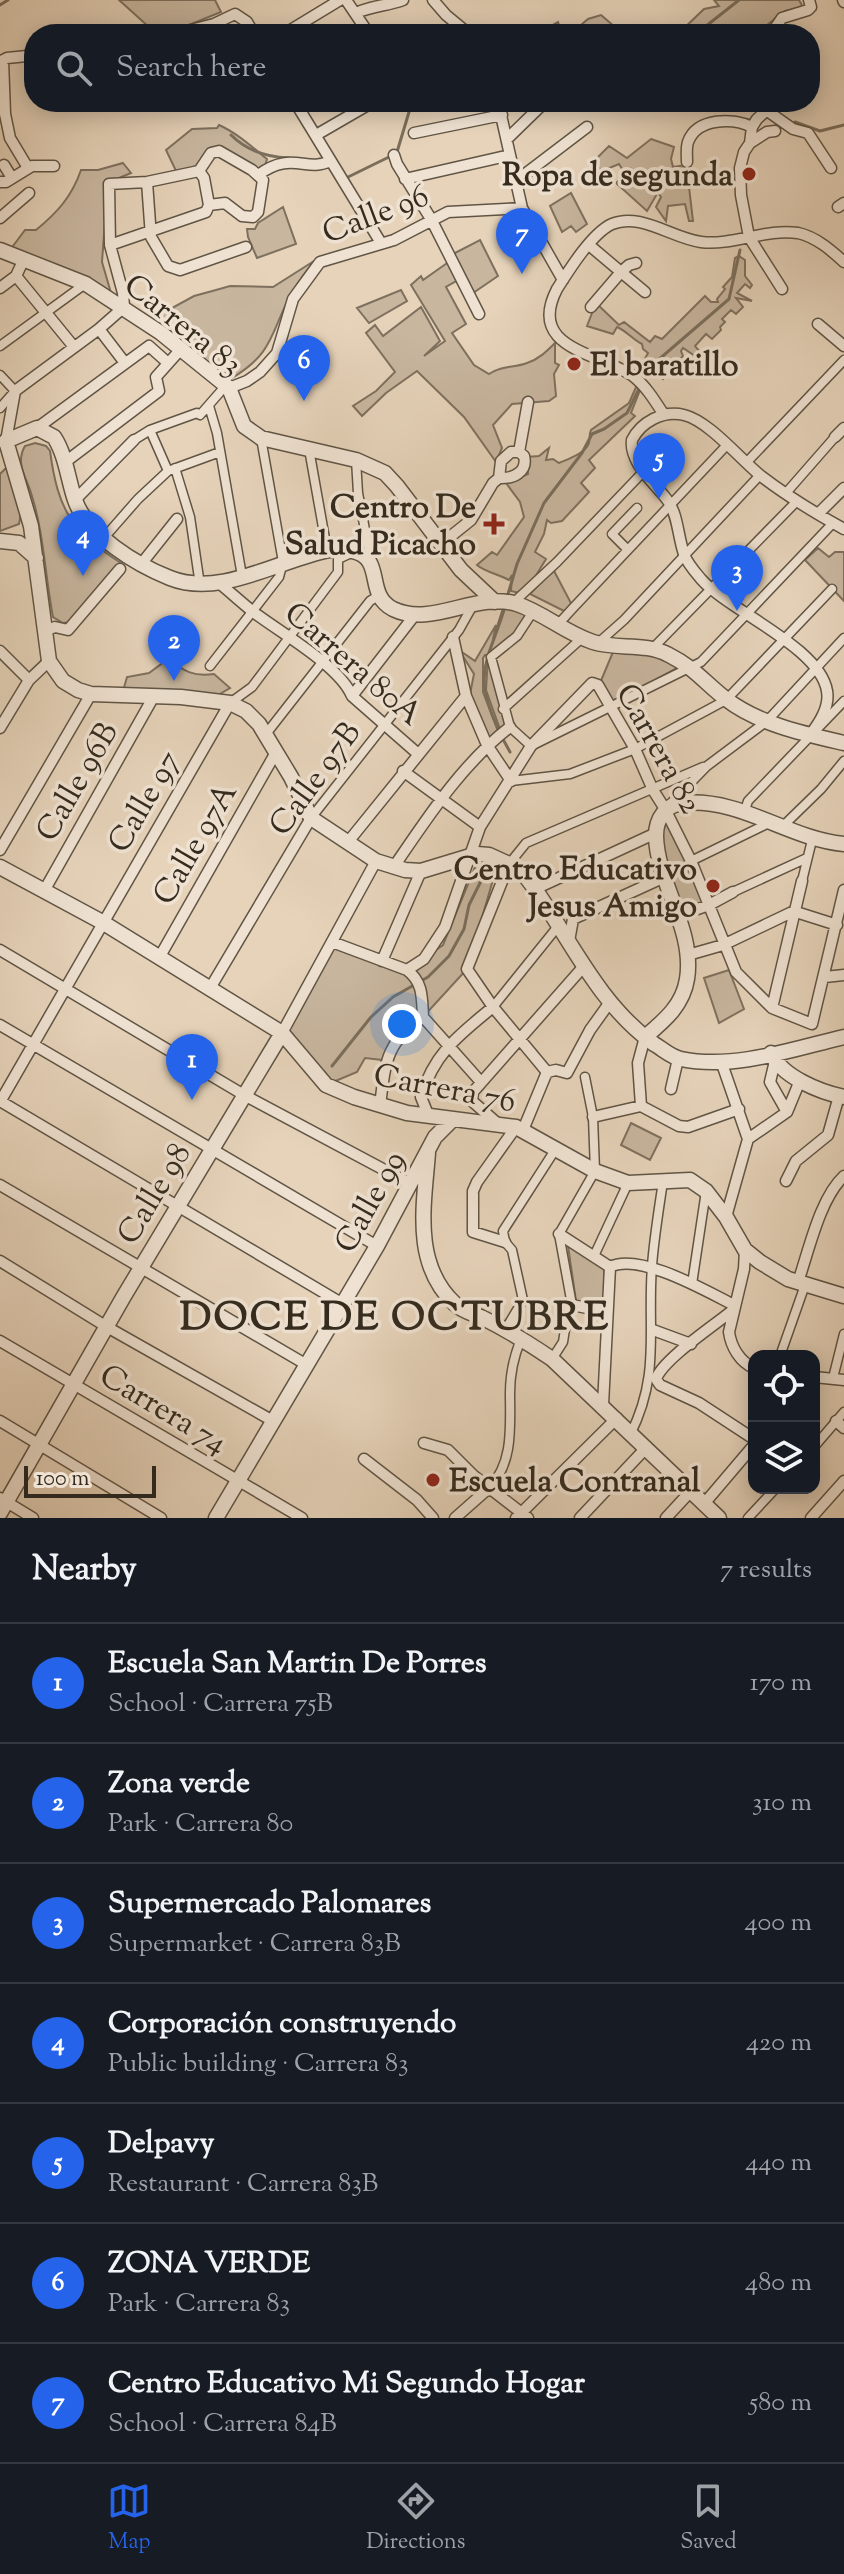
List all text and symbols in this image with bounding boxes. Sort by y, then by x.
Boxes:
search box [24,24,820,112]
icon: search [52,46,96,90]
text: Search here [116,47,266,90]
place label: Ropa de segunda [502,154,733,200]
marker: Ropa de segunda [740,165,758,183]
street label: Calle 96 [316,174,436,257]
pin: 7 [496,208,548,274]
street label: Carrera 83 [113,264,251,389]
pin: 6 [278,335,330,401]
place label: El baratillo [590,344,738,390]
marker: El baratillo [565,355,583,373]
pin: 5 [633,433,685,499]
place label: Centro De Salud Picacho [285,486,476,569]
pin: 4 [57,510,109,576]
marker: Centro De Salud Picacho [483,513,505,535]
pin: 3 [711,545,763,611]
street label: Carrera 80A [273,592,431,738]
pin: 2 [148,615,200,681]
street label: Carrera 82 [603,676,712,823]
street label: Calle 97B [259,713,374,846]
street label: Calle 96B [26,714,131,851]
street label: Calle 97 [98,743,193,862]
street label: Calle 97A [143,775,250,914]
place label: Centro Educativo Jesus Amigo [454,848,697,931]
marker: Centro Educativo Jesus Amigo [704,877,722,895]
your location [382,1004,422,1044]
pin: 1 [166,1034,218,1100]
street label: Carrera 76 [369,1054,520,1126]
street label: Calle 98 [107,1135,204,1254]
street label: Calle 99 [325,1143,419,1262]
district label: DOCE DE OCTUBRE [180,1291,610,1348]
map controls [748,1350,820,1494]
button: locate [748,1350,820,1422]
street label: Carrera 74 [90,1354,235,1467]
button: layers [748,1422,820,1494]
place label: Escuela Contranal [449,1460,700,1506]
scale bar [24,1462,156,1498]
text: 100 m [36,1464,89,1496]
marker: Escuela Contranal [424,1471,442,1489]
text: Nearby [32,1546,137,1595]
text: 7 results [720,1552,812,1589]
text: Escuela San Martin De Porres [108,1643,487,1686]
text: 1 [54,1665,62,1702]
text: 170 m [750,1665,812,1702]
text: School · Carrera 75B [108,1686,333,1723]
text: Zona verde [108,1763,250,1806]
text: 2 [52,1785,64,1822]
text: 310 m [752,1785,812,1822]
text: Park · Carrera 80 [108,1806,293,1843]
text: Supermercado Palomares [108,1883,431,1926]
text: 3 [53,1905,63,1942]
text: 400 m [745,1905,812,1942]
text: Supermarket · Carrera 83B [108,1926,401,1963]
text: Corporación construyendo [108,2003,456,2046]
text: 4 [51,2025,65,2062]
text: 420 m [746,2025,812,2062]
text: Public building · Carrera 83 [108,2046,409,2083]
text: Delpavy [108,2123,214,2166]
text: 5 [54,2145,62,2182]
text: 440 m [745,2145,812,2182]
text: Restaurant · Carrera 83B [108,2166,378,2203]
text: ZONA VERDE [108,2243,310,2286]
text: 6 [52,2265,64,2302]
text: 480 m [745,2265,812,2302]
text: Park · Carrera 83 [108,2286,290,2323]
text: Centro Educativo Mi Segundo Hogar [108,2363,585,2406]
text: 7 [51,2385,65,2422]
text: 580 m [749,2385,812,2422]
text: School · Carrera 84B [108,2406,337,2443]
tab: Map [107,2479,151,2559]
tab: Directions [366,2479,465,2559]
tab: Saved [680,2479,737,2559]

